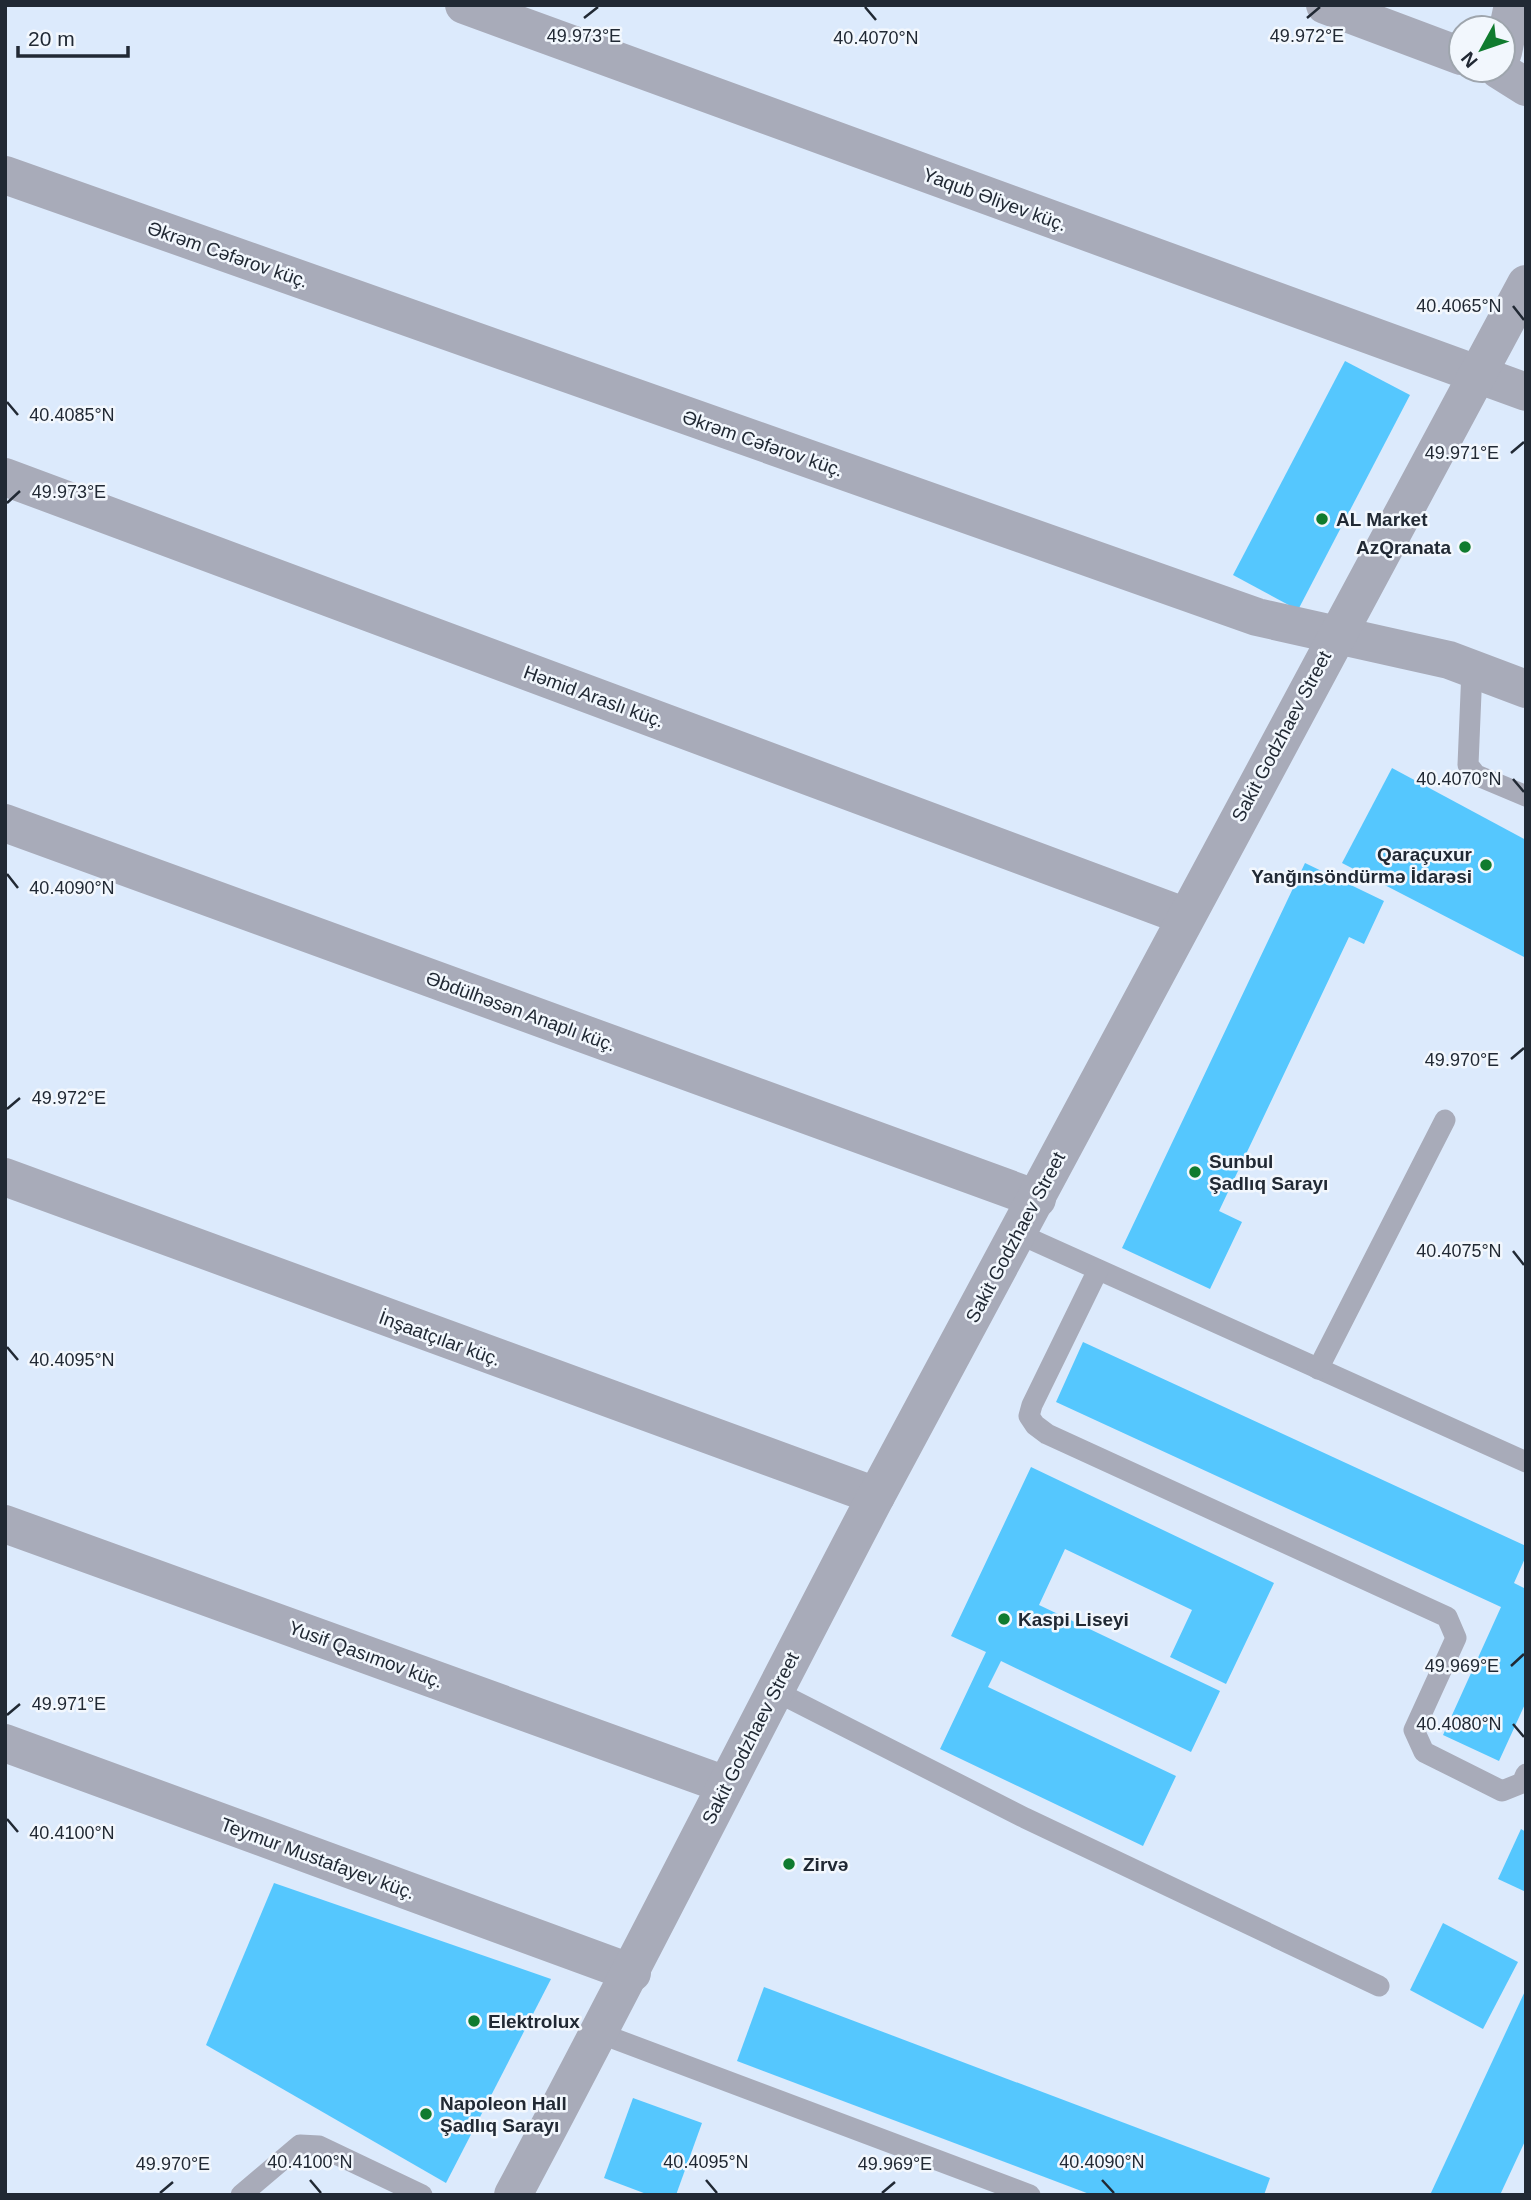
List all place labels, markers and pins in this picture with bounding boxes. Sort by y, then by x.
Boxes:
place label: AL Market [1336,509,1428,530]
marker: AL Market [1314,511,1330,527]
place label: AzQranata [1356,537,1451,558]
marker: AzQranata [1457,539,1473,555]
place label: Qaraçuxur Yanğınsöndürmə İdarəsi [1251,844,1473,887]
marker: Qaraçuxur Yanğınsöndürmə İdarəsi [1478,857,1494,873]
place label: Sunbul Şadlıq Sarayı [1209,1151,1328,1194]
marker: Sunbul Şadlıq Sarayı [1187,1164,1203,1180]
place label: Kaspi Liseyi [1018,1609,1129,1630]
marker: Kaspi Liseyi [996,1611,1012,1627]
place label: Zirvə [803,1854,848,1875]
marker: Zirvə [781,1856,797,1872]
place label: Elektrolux [488,2011,580,2032]
marker: Elektrolux [466,2013,482,2029]
place label: Napoleon Hall Şadlıq Sarayı [440,2093,567,2136]
marker: Napoleon Hall Şadlıq Sarayı [418,2106,434,2122]

